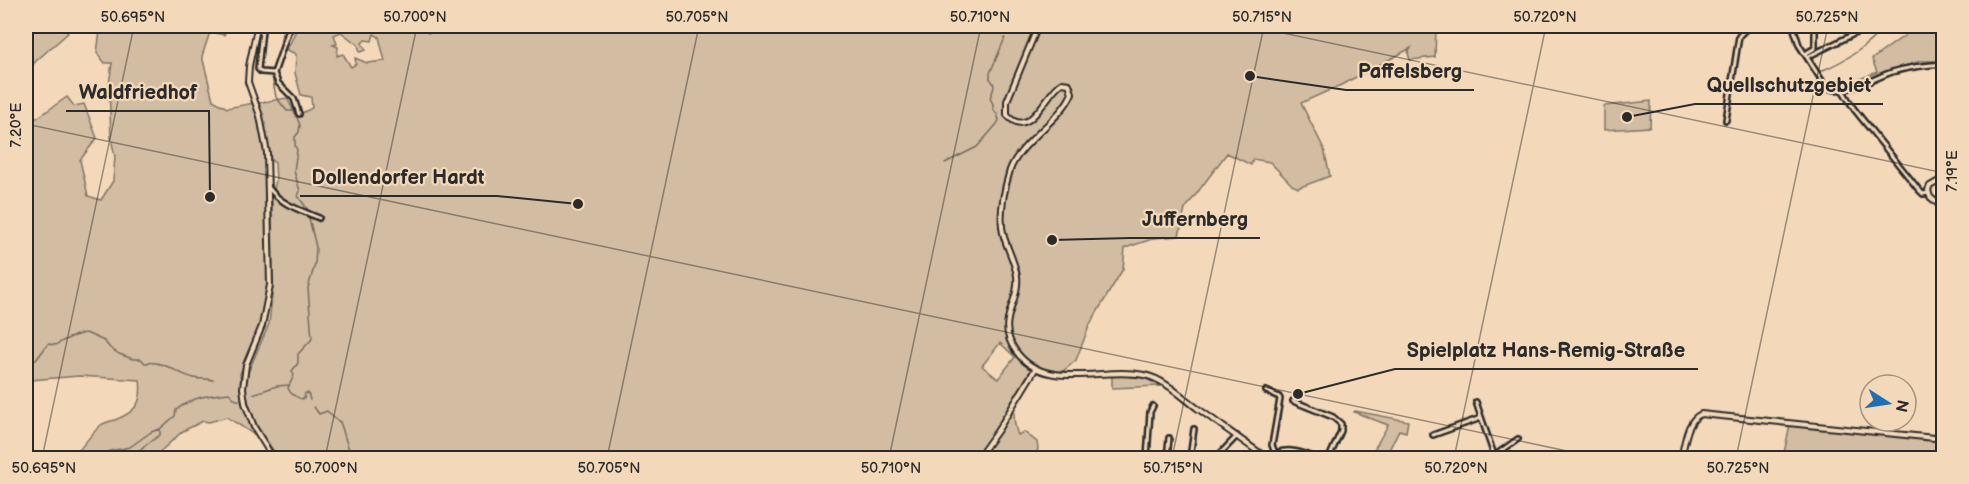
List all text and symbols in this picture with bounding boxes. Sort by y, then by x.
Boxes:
text: 50.695°N [101,8,165,27]
text: 50.700°N [383,8,447,27]
text: 50.705°N [665,8,729,27]
text: 50.710°N [950,8,1010,27]
text: 50.715°N [1232,8,1292,27]
text: 50.720°N [1513,8,1577,27]
text: 50.725°N [1795,8,1859,27]
callout: Paffelsberg [1346,52,1474,90]
text: Paffelsberg [1358,60,1462,84]
callout: Quellschutzgebiet [1695,66,1883,104]
callout: Waldfriedhof [66,73,209,111]
text: Quellschutzgebiet [1707,74,1872,98]
text: Waldfriedhof [79,81,198,105]
text: 7.20°E [7,103,26,147]
text: 7.19°E [1943,150,1962,192]
callout: Dollendorfer Hardt [300,158,497,196]
text: Dollendorfer Hardt [312,166,485,190]
callout: Juffernberg [1130,200,1260,238]
text: Juffernberg [1142,208,1248,232]
callout: Spielplatz Hans-Remig-Straße [1395,331,1698,369]
text: Spielplatz Hans-Remig-Straße [1407,339,1685,363]
north arrow [1858,373,1918,433]
text: N [1891,398,1912,414]
text: 50.695°N [12,459,76,478]
text: 50.700°N [294,459,358,478]
text: 50.705°N [577,459,641,478]
text: 50.710°N [861,459,921,478]
text: 50.715°N [1143,459,1203,478]
text: 50.720°N [1424,459,1488,478]
text: 50.725°N [1706,459,1770,478]

